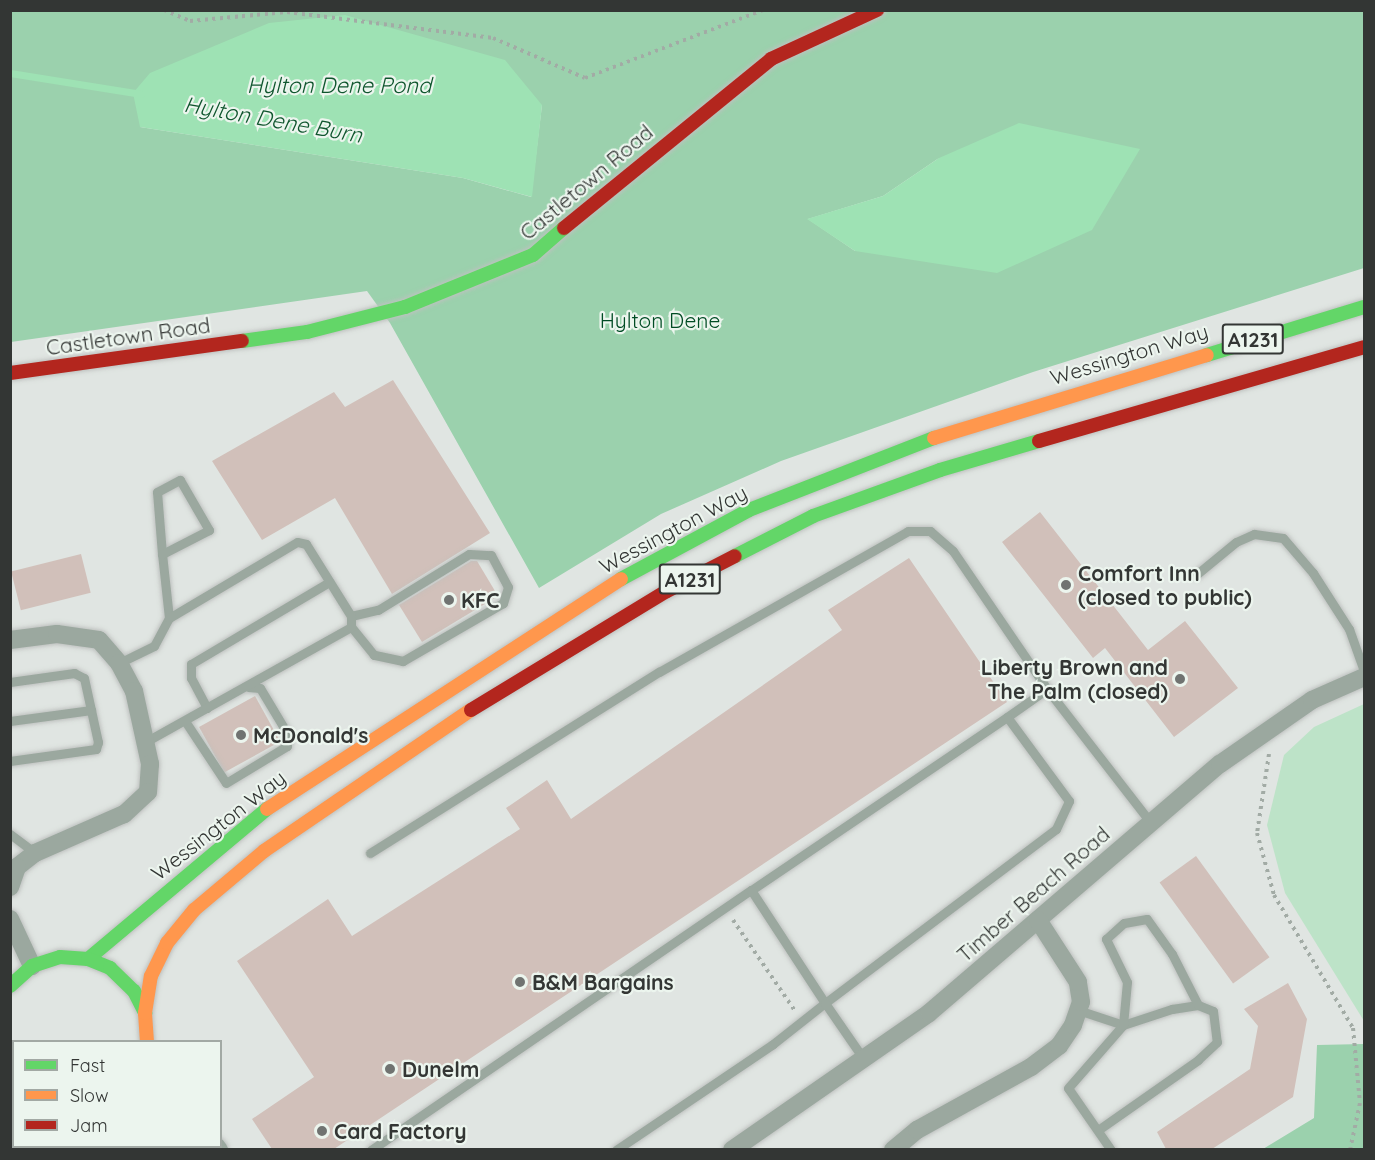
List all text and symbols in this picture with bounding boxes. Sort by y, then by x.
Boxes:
water label: Hylton Dene Pond [247,73,431,99]
water label: Hylton Dene Burn [182,91,364,149]
street label: Castletown Road [515,119,657,245]
park label: Hylton Dene [600,307,720,333]
street label: Castletown Road [44,312,212,360]
street label: Wessington Way [1047,318,1211,390]
road number: A1231 [1222,322,1284,356]
street label: Wessington Way [595,479,751,579]
place label: Comfort Inn (closed to public) [1078,560,1252,610]
road number: A1231 [658,562,722,596]
marker: Comfort Inn (closed to public) [1059,578,1073,592]
place label: KFC [461,587,500,613]
marker: KFC [442,593,456,607]
place label: Liberty Brown and The Palm (closed) [981,654,1168,704]
marker: Liberty Brown and The Palm (closed) [1173,672,1187,686]
place label: McDonald's [253,722,368,748]
marker: McDonald's [234,728,248,742]
street label: Wessington Way [146,765,290,885]
street label: Timber Beach Road [952,821,1114,967]
place label: B&M Bargains [532,969,674,995]
marker: B&M Bargains [513,975,527,989]
legend [12,1040,222,1148]
text: Fast [70,1054,105,1077]
place label: Dunelm [402,1056,479,1082]
marker: Dunelm [383,1062,397,1076]
text: Slow [70,1084,108,1107]
text: Jam [70,1114,108,1137]
place label: Card Factory [334,1118,467,1144]
marker: Card Factory [315,1124,329,1138]

